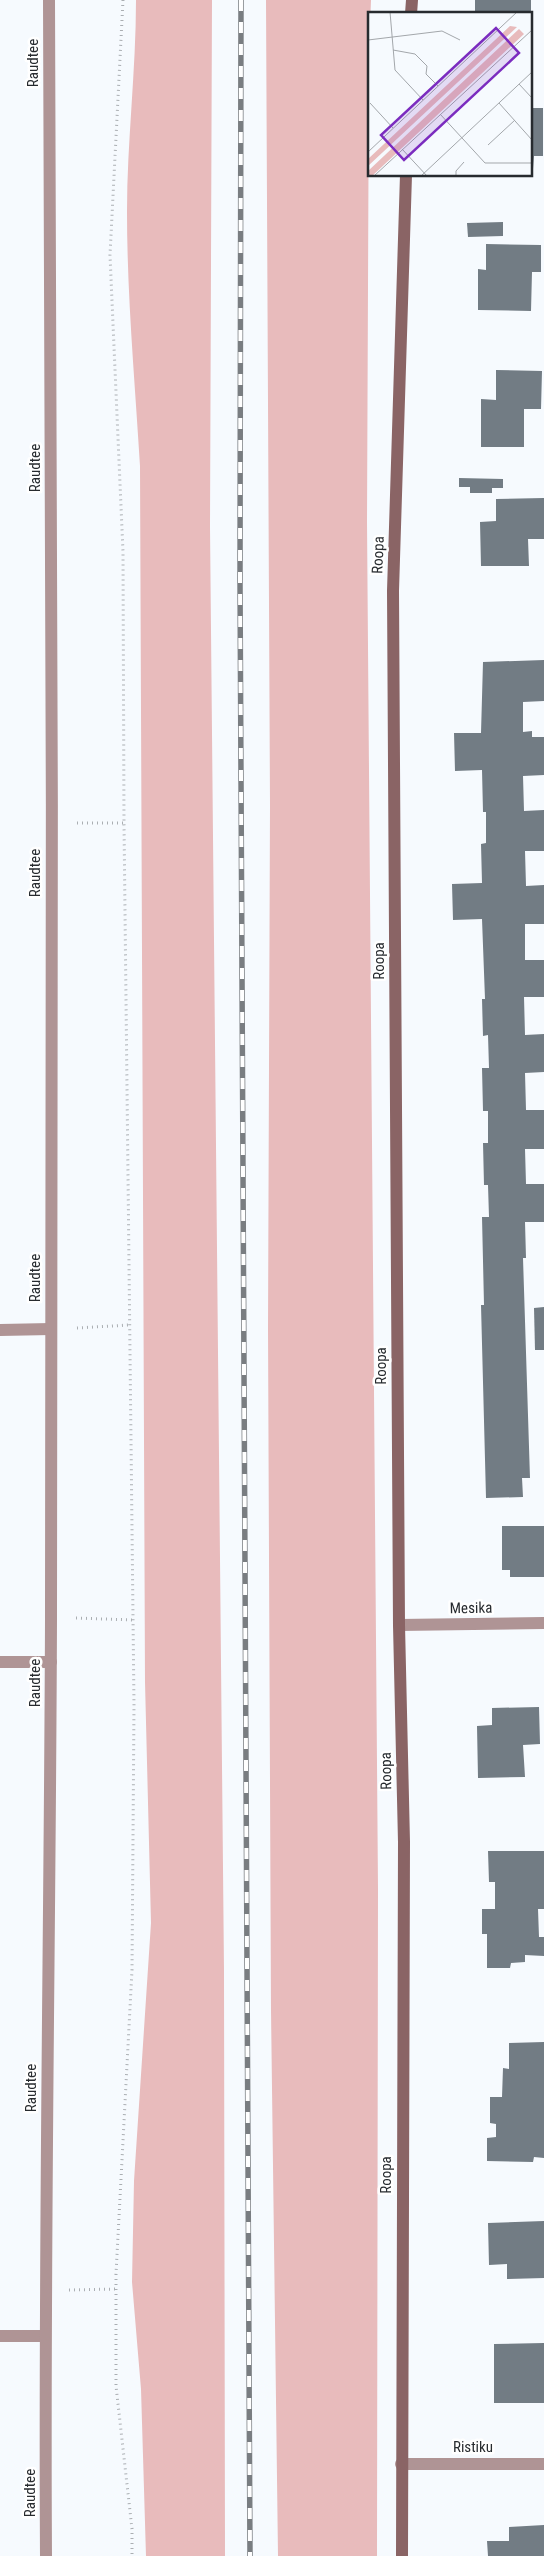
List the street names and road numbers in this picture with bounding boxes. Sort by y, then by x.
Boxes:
street label: Raudtee [24,39,42,87]
street label: Raudtee [26,444,44,492]
street label: Roopa [368,536,388,574]
street label: Raudtee [26,849,44,897]
street label: Roopa [370,942,388,980]
street label: Raudtee [26,1254,44,1302]
street label: Roopa [372,1347,390,1385]
street label: Mesika [450,1599,492,1617]
street label: Raudtee [26,1659,44,1707]
street label: Roopa [377,1752,395,1790]
street label: Raudtee [22,2064,40,2112]
street label: Roopa [377,2156,395,2194]
street label: Ristiku [453,2438,493,2456]
street label: Raudtee [21,2469,39,2517]

